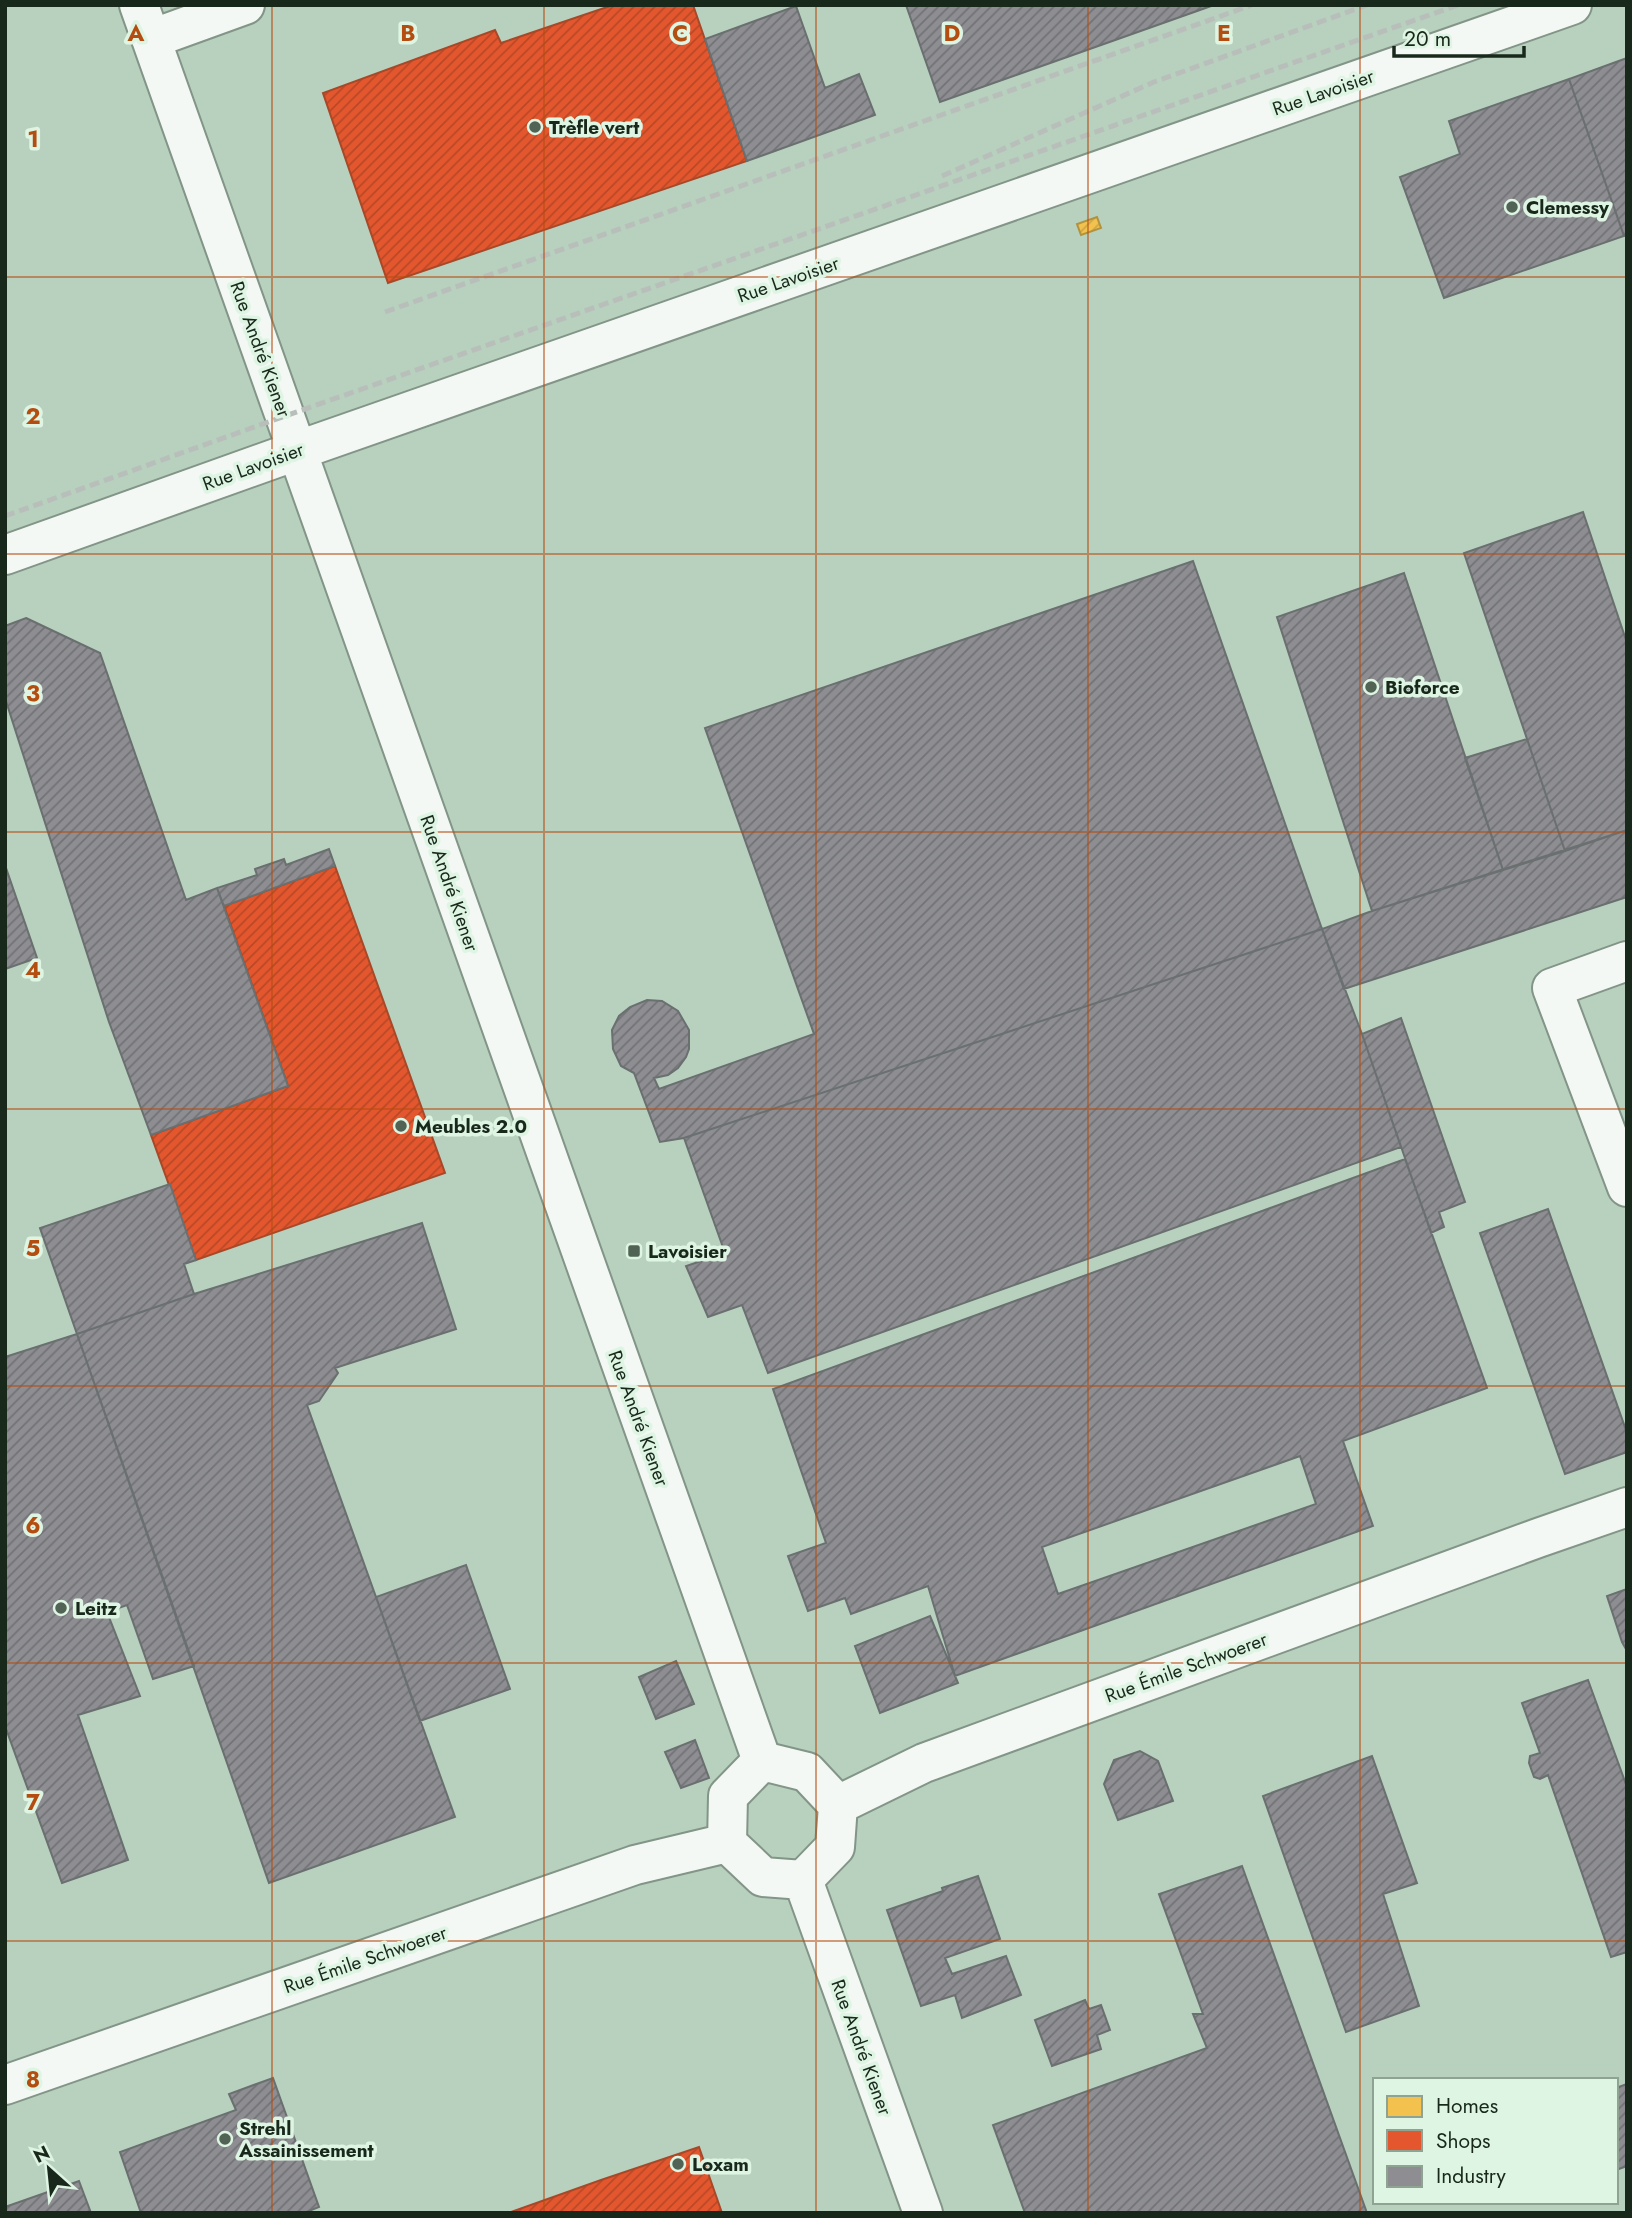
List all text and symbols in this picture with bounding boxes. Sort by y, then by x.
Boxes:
scale bar [1394,14,1524,58]
text: A [127,16,145,50]
text: B [400,16,416,50]
text: C [672,16,688,50]
text: D [944,16,961,50]
text: E [1217,16,1231,50]
text: 20 m [1404,24,1451,54]
street label: Rue Lavoisier [1269,62,1378,122]
place label: Trèfle vert [549,114,639,141]
marker: Trèfle vert [527,119,543,135]
text: 1 [27,122,39,156]
place label: Clemessy [1526,194,1610,221]
marker: Clemessy [1504,199,1520,215]
street label: Rue Lavoisier [734,249,843,309]
street label: Rue André Kiener [223,277,298,421]
text: 2 [25,399,41,433]
street label: Rue Lavoisier [199,435,308,497]
place label: Bioforce [1385,674,1460,701]
text: 3 [26,676,40,710]
marker: Bioforce [1363,679,1379,695]
street label: Rue André Kiener [413,811,486,956]
text: 4 [25,953,41,987]
place label: Meubles 2.0 [415,1113,527,1140]
marker: Meubles 2.0 [393,1118,409,1134]
text: 5 [26,1231,40,1265]
place label: Lavoisier [648,1238,727,1265]
marker: Lavoisier [626,1243,642,1259]
street label: Rue André Kiener [601,1346,676,1490]
text: 6 [25,1508,41,1542]
place label: Leitz [75,1595,117,1622]
marker: Leitz [53,1600,69,1616]
street label: Rue Émile Schwoerer [1101,1625,1272,1709]
text: 7 [26,1785,40,1819]
street label: Rue Émile Schwoerer [280,1919,451,2000]
street label: Rue André Kiener [824,1975,899,2119]
text: 8 [26,2062,40,2096]
legend [1373,2078,1618,2204]
text: Homes [1436,2091,1498,2121]
place label: Strehl Assainissement [238,2115,374,2164]
text: Shops [1436,2126,1490,2156]
marker: Strehl Assainissement [217,2131,233,2147]
north arrow [14,2134,84,2204]
text: N [29,2139,54,2170]
place label: Loxam [692,2151,749,2178]
marker: Loxam [670,2156,686,2172]
text: Industry [1436,2161,1507,2191]

